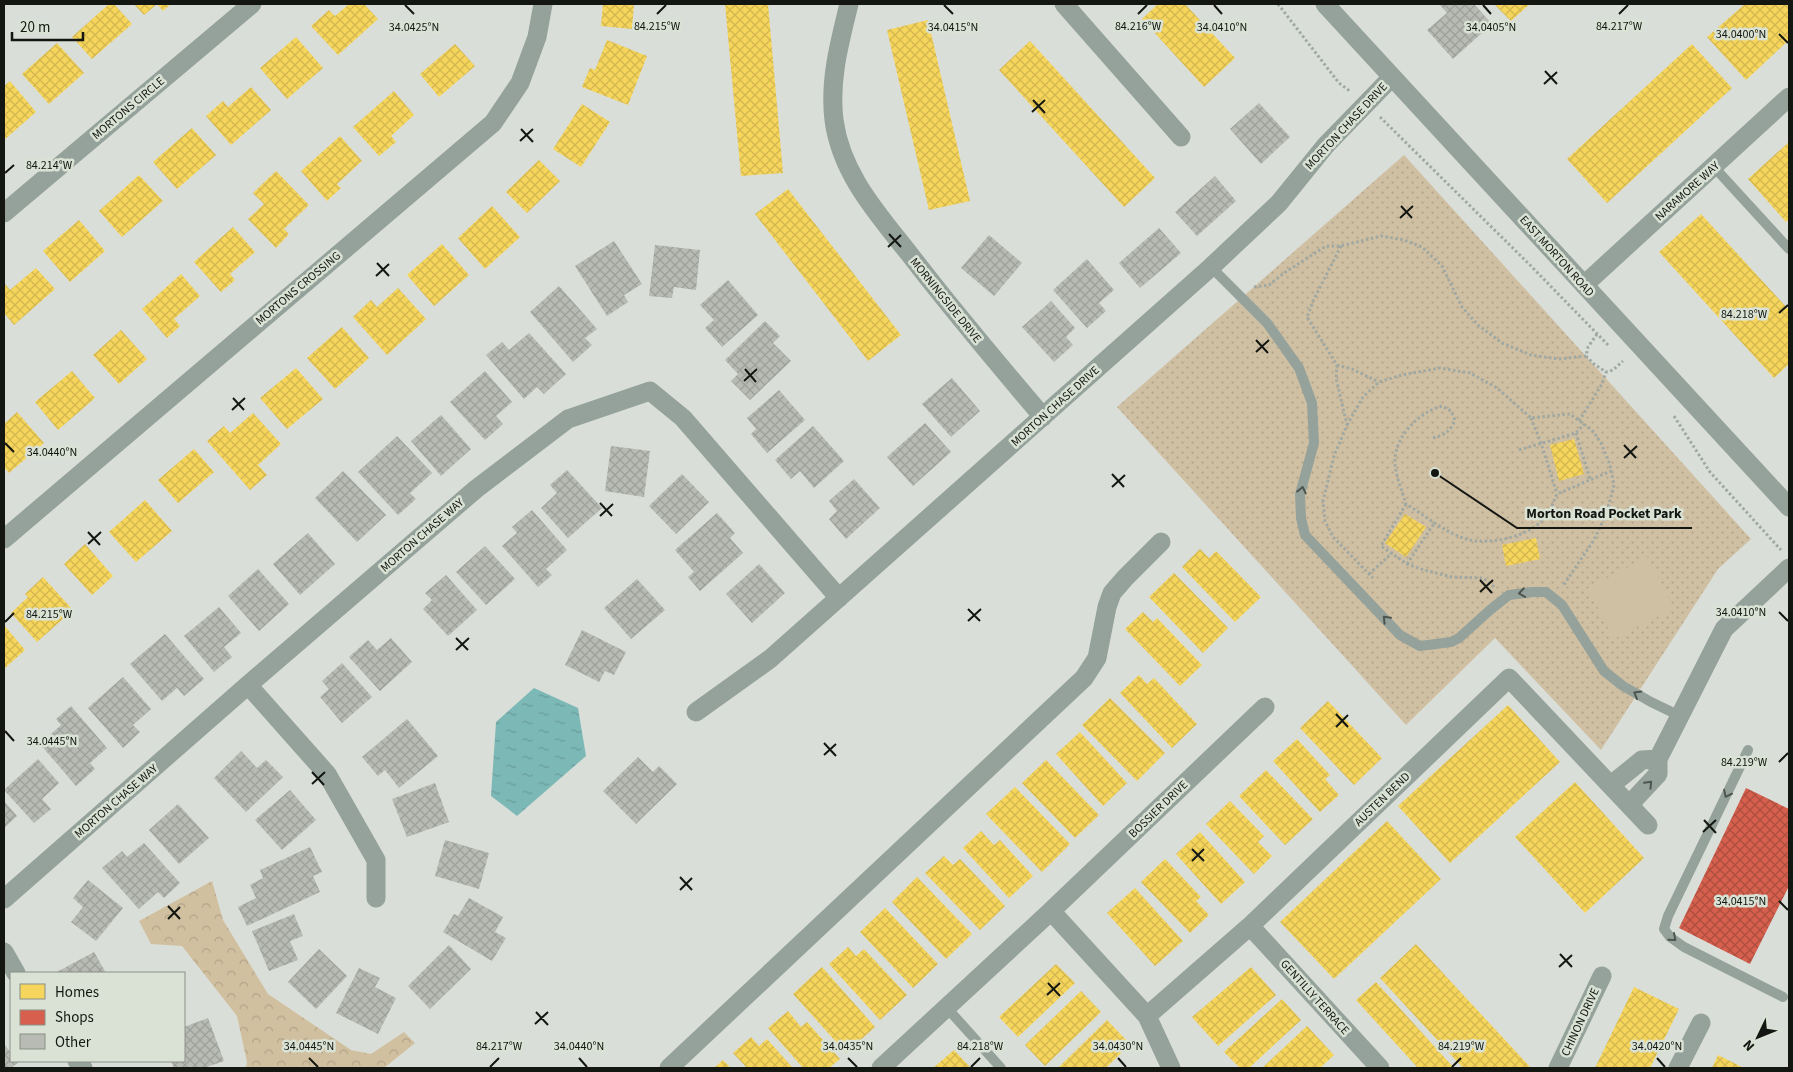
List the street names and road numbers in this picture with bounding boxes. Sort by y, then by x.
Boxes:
street label: MORTONS CIRCLE [88,73,168,144]
street label: MORTON CHASE DRIVE [1301,79,1391,174]
street label: NARAMORE WAY [1651,158,1723,225]
street label: EAST MORTON ROAD [1515,212,1598,301]
street label: MORTONS CROSSING [252,248,345,329]
street label: MORNINGSIDE DRIVE [906,254,985,347]
street label: MORTON CHASE DRIVE [1007,362,1103,451]
street label: MORTON CHASE WAY [377,494,468,576]
street label: MORTON CHASE WAY [71,760,162,842]
street label: AUSTEN BEND [1351,768,1414,830]
street label: BOSSIER DRIVE [1125,777,1192,842]
street label: GENTILLY TERRACE [1276,956,1353,1039]
street label: CHINON DRIVE [1557,985,1604,1059]

